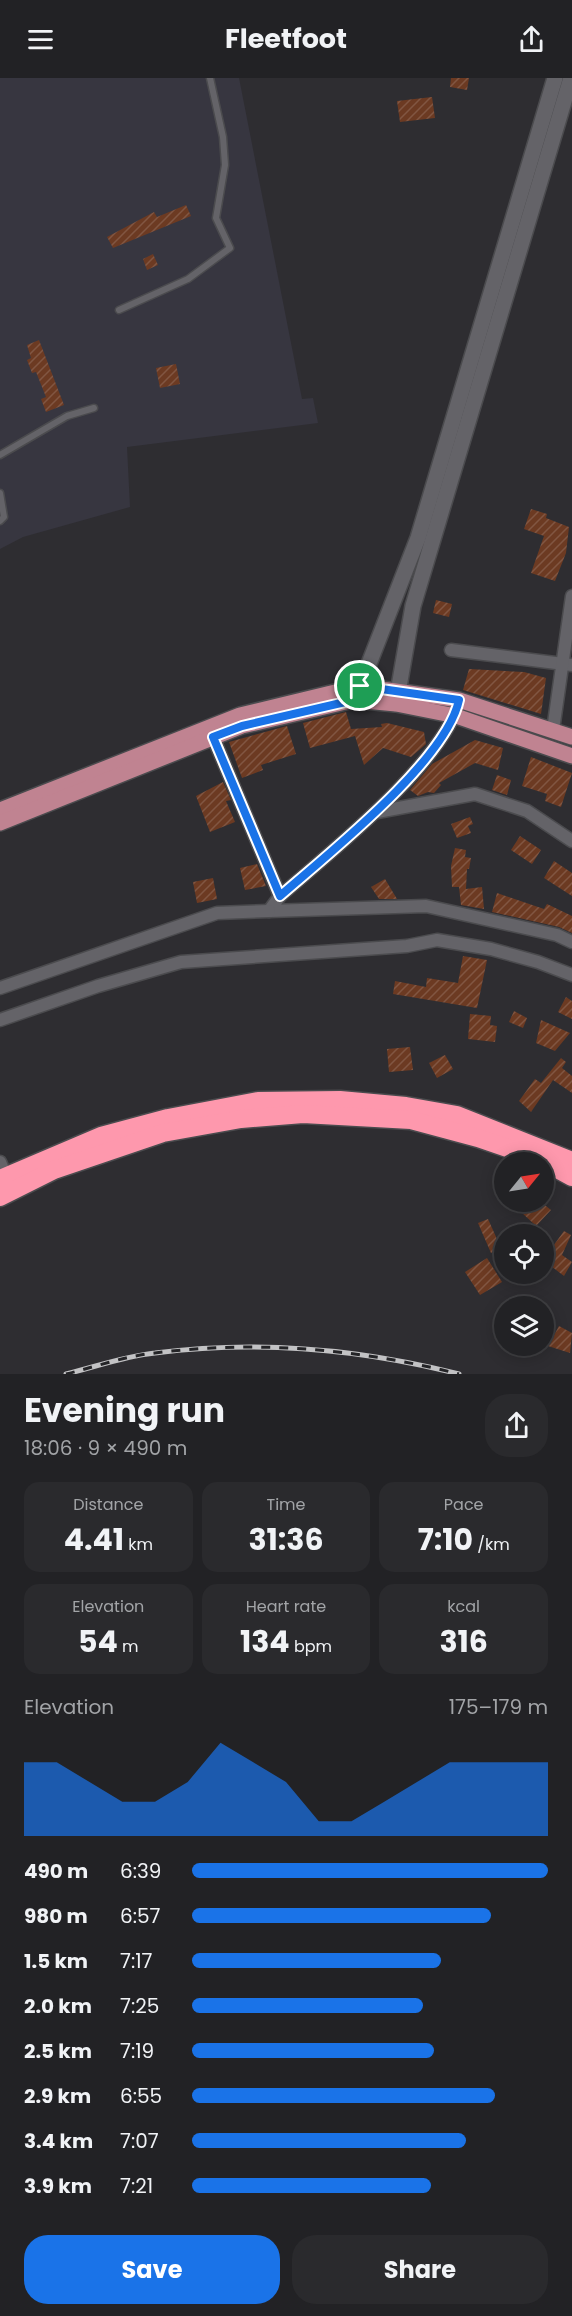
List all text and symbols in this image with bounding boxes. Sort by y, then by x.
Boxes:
text: Fleetfoot [225,20,347,57]
icon: menu [24,23,57,56]
icon: share [515,23,548,56]
pin [334,660,385,711]
icon: arrive [343,669,376,702]
north arrow [494,1152,554,1212]
map controls [494,1152,554,1356]
button: locate [494,1224,554,1284]
button: layers [494,1296,554,1356]
text: Evening run [24,1387,225,1434]
button: share [485,1394,548,1457]
text: 18:06 · 9 × 490 m [24,1434,187,1462]
text: Distance [73,1493,143,1516]
text: Time [266,1493,305,1516]
text: Pace [444,1493,484,1516]
text: 4.41 [64,1518,124,1561]
text: 31:36 [248,1518,324,1561]
text: 7:10 [418,1518,473,1561]
text: km [124,1533,153,1556]
text: /km [473,1533,510,1556]
text: Elevation [72,1595,144,1618]
text: Heart rate [246,1595,326,1618]
text: kcal [447,1595,480,1618]
text: 54 [78,1620,118,1663]
text: 134 [240,1620,290,1663]
text: 316 [439,1620,488,1663]
text: m [118,1635,139,1658]
text: bpm [290,1635,332,1658]
text: Elevation [24,1693,114,1721]
text: 175–179 m [449,1693,548,1721]
text: 490 m [24,1857,88,1885]
text: 6:39 [120,1857,161,1885]
text: 980 m [24,1902,88,1930]
text: 6:57 [120,1902,160,1930]
text: 1.5 km [24,1947,88,1975]
text: 7:17 [120,1947,153,1975]
text: 2.0 km [24,1992,92,2020]
text: 7:25 [120,1992,159,2020]
text: 2.5 km [24,2037,92,2065]
text: 7:19 [120,2037,154,2065]
text: 2.9 km [24,2082,91,2110]
text: 6:55 [120,2082,162,2110]
text: 3.4 km [24,2127,93,2155]
text: 7:07 [120,2127,159,2155]
text: 3.9 km [24,2172,92,2200]
text: 7:21 [120,2172,153,2200]
button: Save [24,2235,280,2304]
button: Share [292,2235,548,2304]

